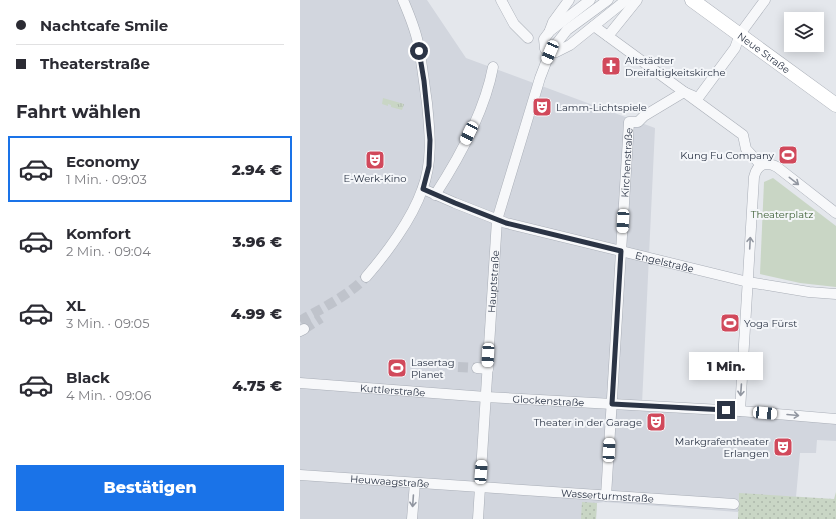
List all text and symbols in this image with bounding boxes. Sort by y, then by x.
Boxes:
map controls [784,12,824,52]
button: layers [784,12,824,52]
text: Nachtcafe Smile [40,16,168,35]
street label: Neue Straße [735,29,793,76]
car [540,39,560,65]
route start [410,42,428,60]
text: Theaterstraße [40,54,150,73]
place label: Altstädter Dreifaltigkeitskirche [625,54,726,79]
church icon: Altstädter Dreifaltigkeitskirche [600,55,622,77]
theatre icon: Lamm-Lichtspiele [531,96,553,118]
text: Fahrt wählen [16,101,141,123]
place label: Lamm-Lichtspiele [556,101,647,114]
car [458,120,480,146]
street label: Kirchenstraße [618,127,635,198]
sports icon: Kung Fu Company [777,144,799,166]
theatre icon: E-Werk-Kino [364,149,386,171]
place label: Kung Fu Company [680,149,775,162]
icon: car [18,151,54,187]
text: Economy [66,152,139,171]
text: 2.94 € [232,160,282,179]
text: 1 Min. · 09:03 [66,171,147,187]
place label: E-Werk-Kino [343,172,407,185]
one-way arrow [789,177,800,185]
park label: Theaterplatz [751,208,813,221]
car [616,209,630,233]
icon: car [18,223,54,259]
text: Komfort [66,224,131,243]
text: 3.96 € [233,232,282,251]
one-way arrow [747,237,754,250]
text: 2 Min. · 09:04 [66,243,151,259]
street label: Engelstraße [634,248,695,275]
street label: Hauptstraße [485,250,502,313]
icon: car [18,295,54,331]
text: XL [66,296,85,315]
text: 4.99 € [231,304,282,323]
sports icon: Yoga Fürst [719,312,741,334]
text: 3 Min. · 09:05 [66,315,150,331]
place label: Yoga Fürst [744,317,797,330]
car [481,343,495,367]
callout: 1 Min. [689,352,763,380]
place label: Lasertag Planet [411,356,454,381]
sports icon: Lasertag Planet [386,357,408,379]
text: 1 Min. [707,358,745,374]
icon: car [18,367,54,403]
text: Black [66,368,110,387]
text: 4.75 € [232,376,282,395]
street label: Kuttlerstraße [360,381,426,399]
one-way arrow [738,383,745,396]
text: 4 Min. · 09:06 [66,387,151,403]
street label: Glockenstraße [512,392,585,409]
route end [717,401,735,419]
car [753,406,777,420]
theatre icon: Theater in der Garage [645,411,667,433]
one-way arrow [786,412,799,419]
place label: Theater in der Garage [534,416,642,429]
place label: Markgrafentheater Erlangen [675,435,769,460]
theatre icon: Markgrafentheater Erlangen [772,436,794,458]
car [602,438,616,462]
car [474,460,488,484]
button: Bestätigen [16,465,284,511]
street label: Heuwaagstraße [350,472,430,490]
street label: Wasserturmstraße [560,486,654,505]
one-way arrow [410,494,417,507]

